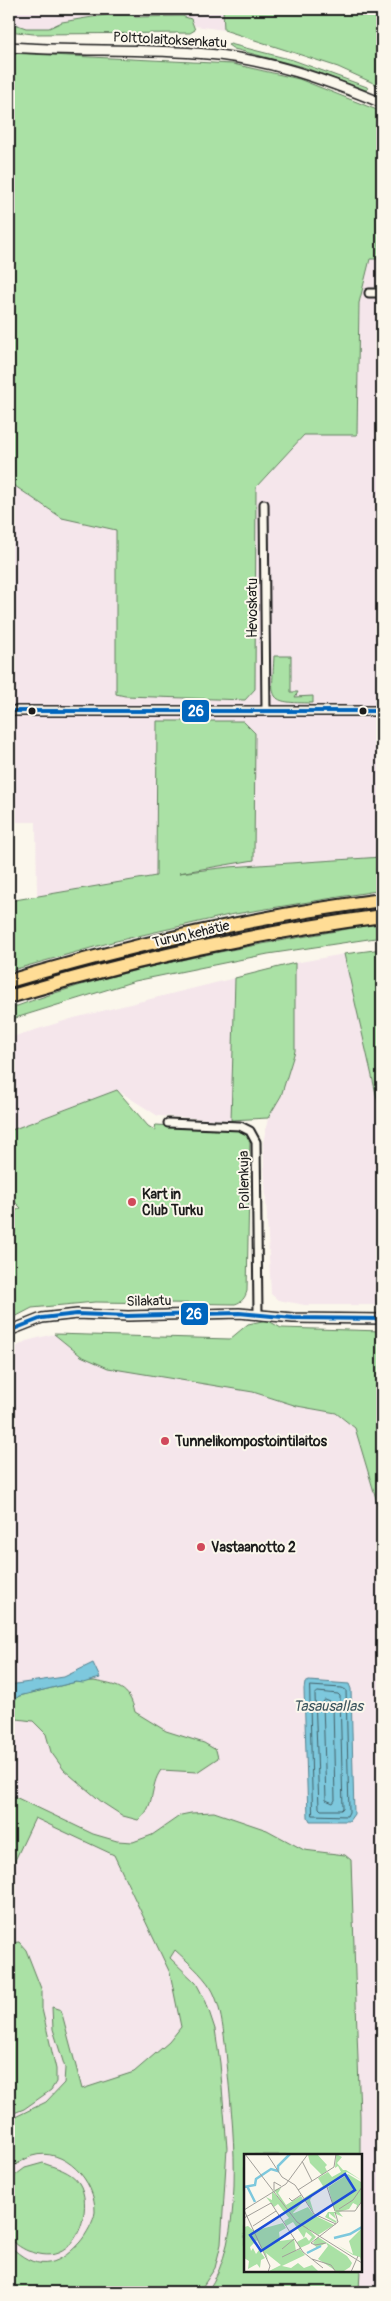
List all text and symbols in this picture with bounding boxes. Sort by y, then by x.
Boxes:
street label: Polttolaitoksenkatu [113,29,227,51]
street label: Hevoskatu [244,578,261,638]
line badge: 26 [181,699,210,723]
text: 26 [188,703,204,720]
unlabelled marker [27,706,37,716]
unlabelled marker [358,706,368,716]
street label: Turun kehätie [151,917,231,951]
street label: Pollenkuja [235,1150,253,1210]
place label: Kart in Club Turku [142,1186,203,1219]
marker: Kart in Club Turku [126,1196,138,1208]
street label: Silakatu [126,1292,172,1310]
line badge: 26 [180,1302,209,1326]
text: 26 [186,1306,202,1323]
place label: Tunnelikompostointilaitos [174,1433,328,1450]
marker: Tunnelikompostointilaitos [159,1435,171,1447]
place label: Vastaanotto 2 [211,1539,296,1556]
marker: Vastaanotto 2 [195,1541,207,1553]
water label: Tasausallas [293,1697,365,1716]
inset map [244,2154,361,2271]

